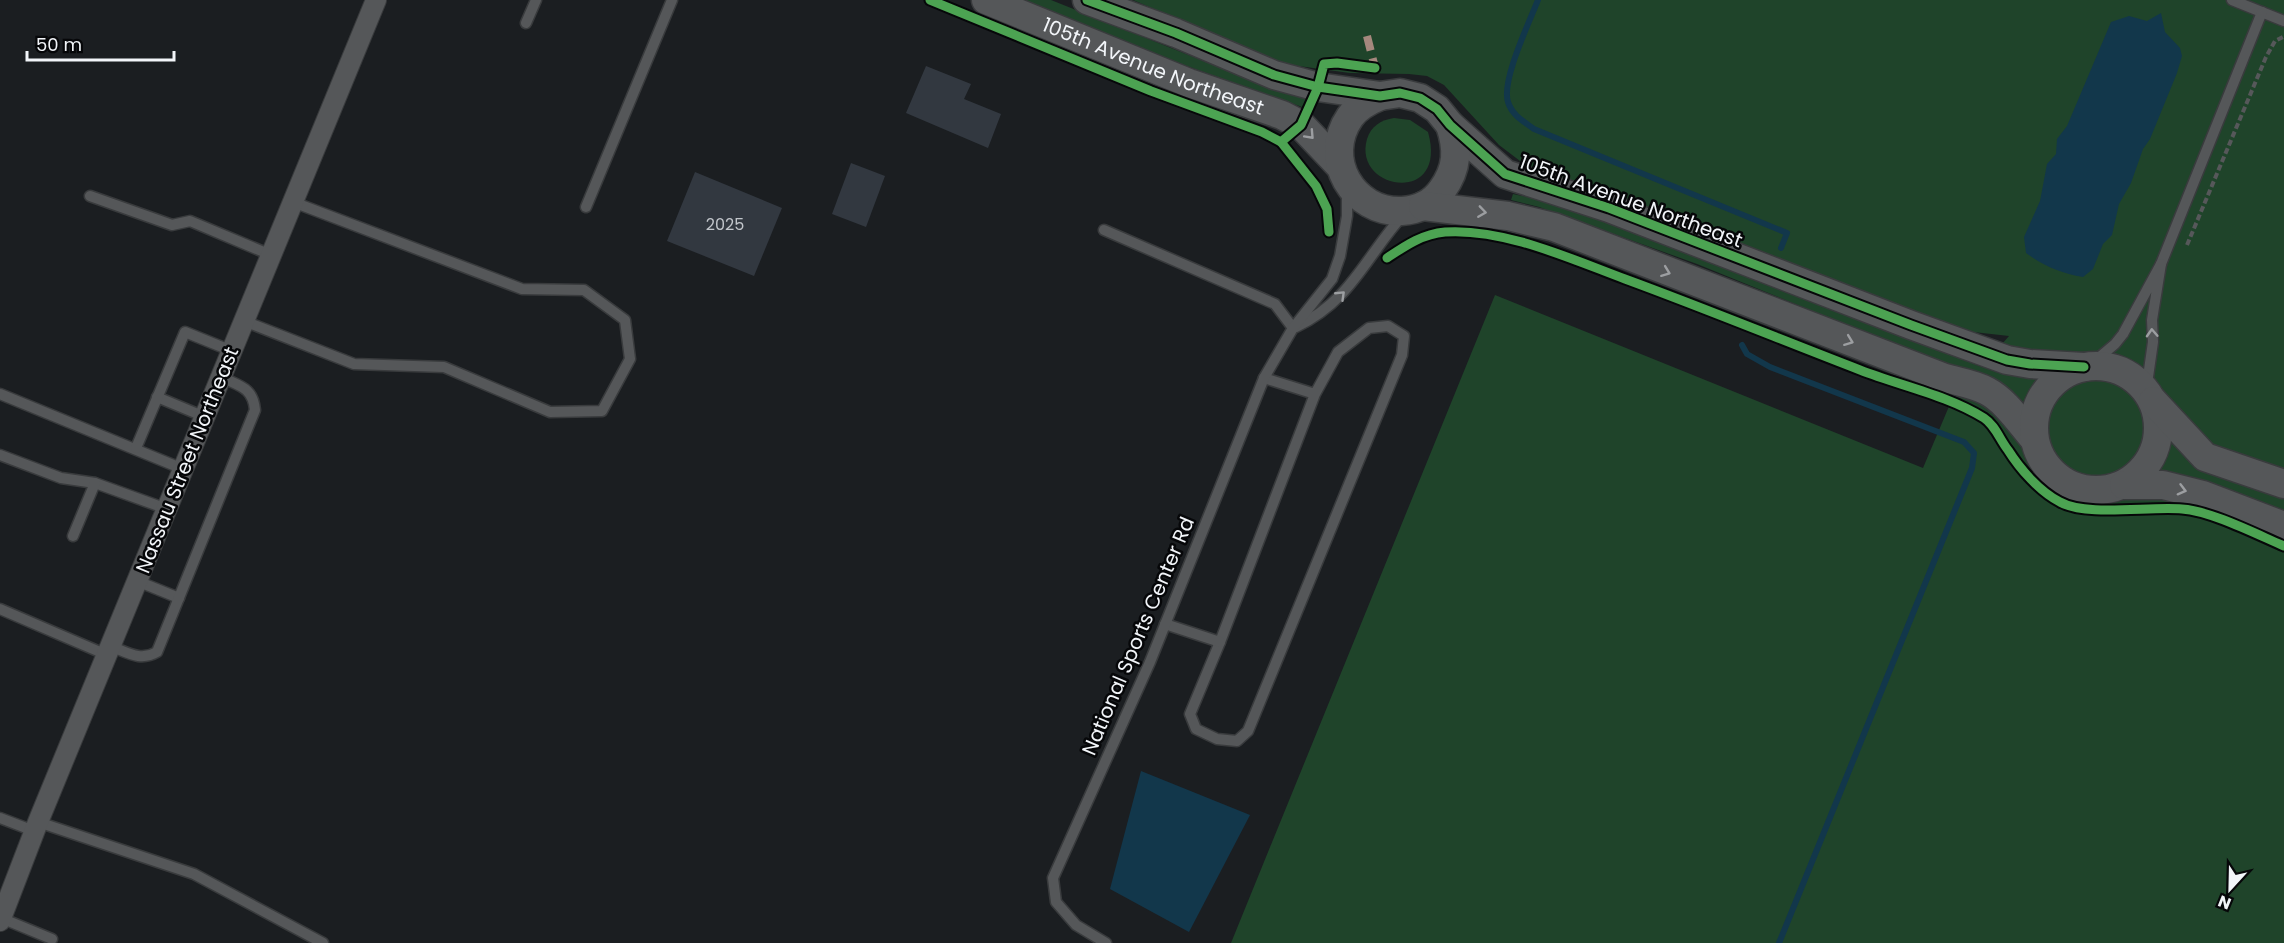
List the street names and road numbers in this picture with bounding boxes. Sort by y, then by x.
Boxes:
street label: 105th Avenue Northeast [1038,11,1268,122]
street label: 105th Avenue Northeast [1516,148,1746,254]
street label: Nassau Street Northeast [129,343,245,577]
street label: National Sports Center Rd [1075,512,1201,760]

